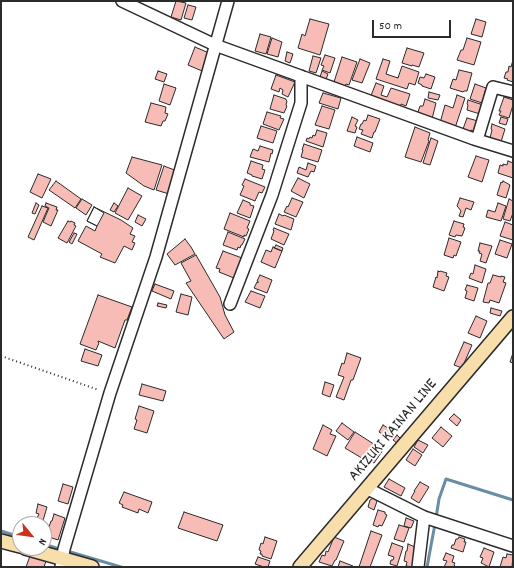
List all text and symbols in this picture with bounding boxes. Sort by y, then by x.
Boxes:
scale bar [374,12,453,38]
text: 50 m [379,18,402,35]
street label: AKIZUKI KAINAN LINE [346,376,442,486]
north arrow [12,516,52,556]
text: N [33,535,50,548]

